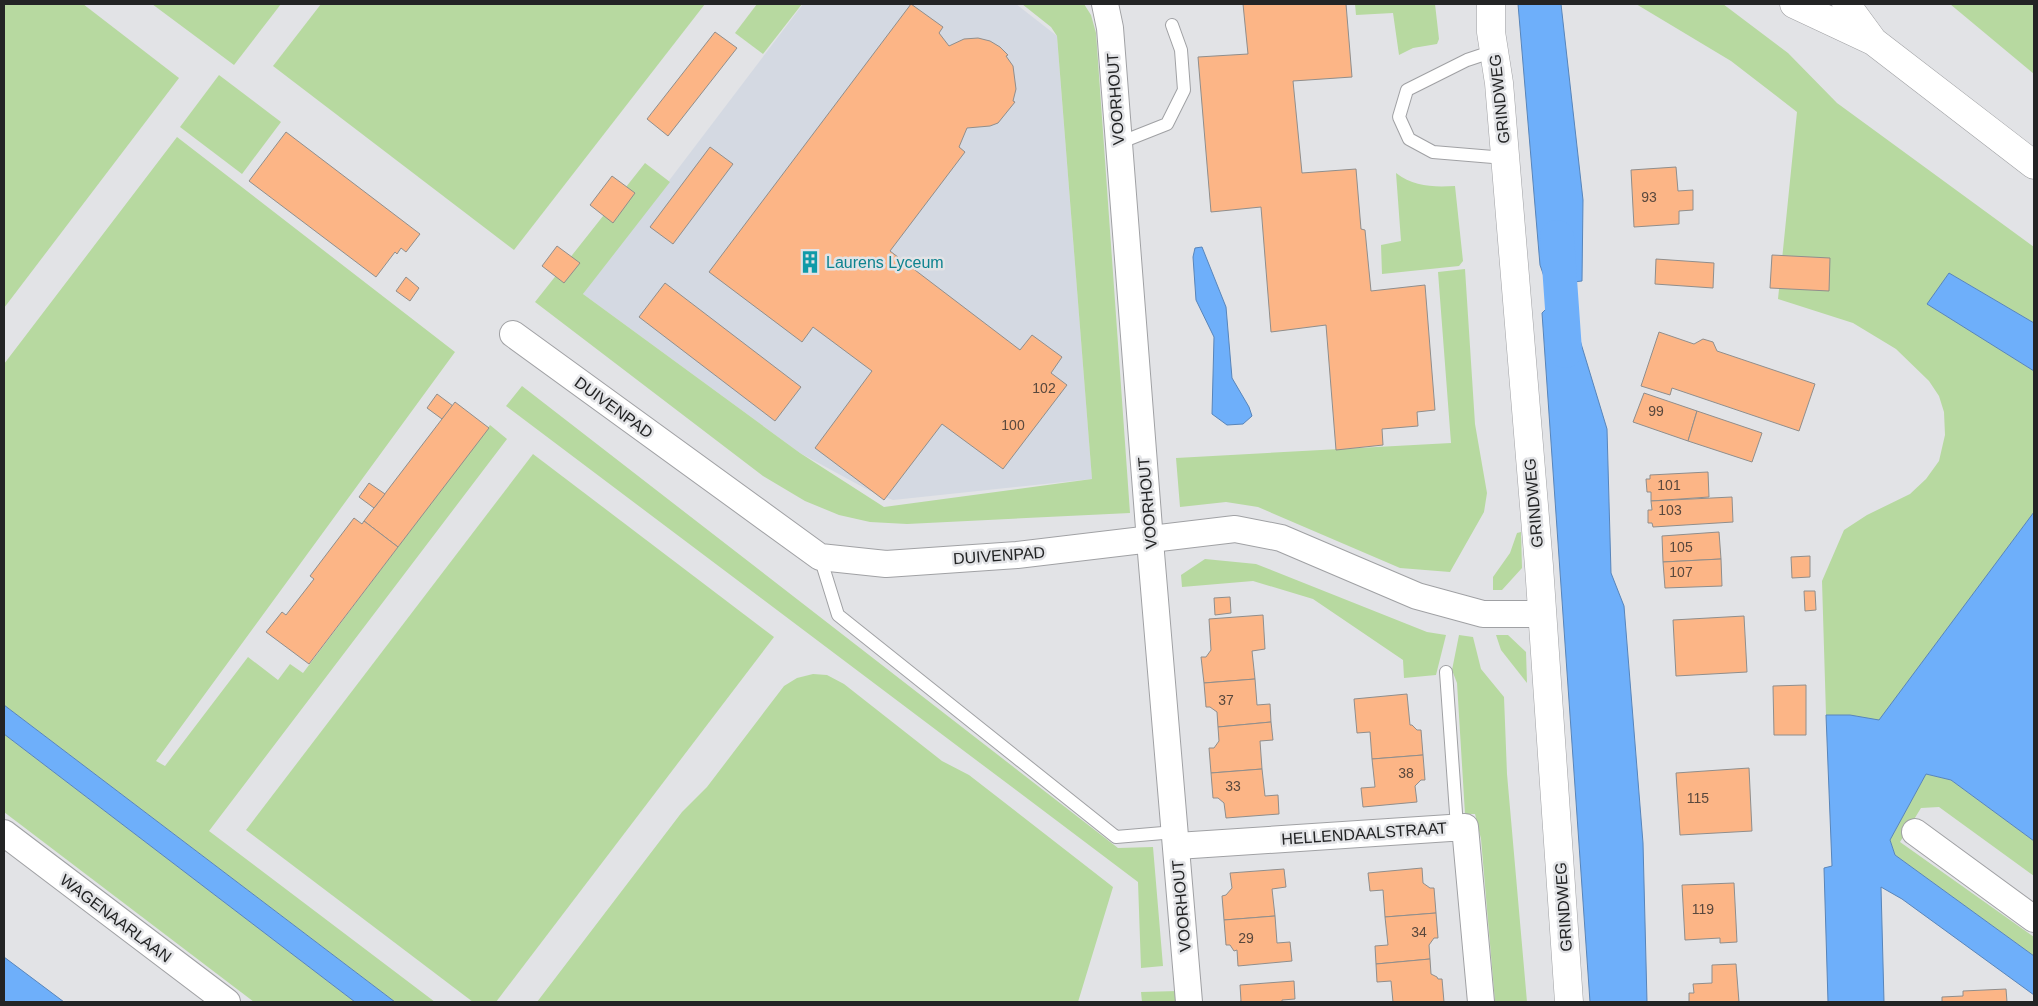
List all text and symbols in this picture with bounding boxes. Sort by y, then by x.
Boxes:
street label: VOORHOUT [1104,52,1127,146]
street label: GRINDWEG [1486,53,1513,144]
house number: 93 [1641,189,1657,205]
building icon: Laurens Lyceum [797,249,823,275]
place label: Laurens Lyceum [826,254,944,271]
street label: DUIVENPAD [571,373,656,441]
house number: 102 [1032,380,1056,396]
house number: 99 [1648,403,1664,419]
house number: 100 [1001,417,1025,433]
street label: VOORHOUT [1135,456,1160,550]
street label: GRINDWEG [1521,457,1546,548]
house number: 101 [1657,477,1681,493]
house number: 103 [1658,502,1682,518]
house number: 105 [1669,539,1693,555]
street label: DUIVENPAD [952,544,1046,567]
house number: 107 [1669,564,1693,580]
house number: 37 [1218,692,1234,708]
house number: 38 [1398,765,1414,781]
house number: 33 [1225,778,1241,794]
house number: 115 [1687,790,1709,806]
street label: HELLENDAALSTRAAT [1281,819,1448,848]
street label: VOORHOUT [1169,859,1194,953]
street label: GRINDWEG [1552,862,1575,952]
street label: WAGENAARLAAN [57,871,175,966]
house number: 119 [1692,901,1714,917]
house number: 34 [1411,924,1427,940]
house number: 29 [1238,930,1254,946]

